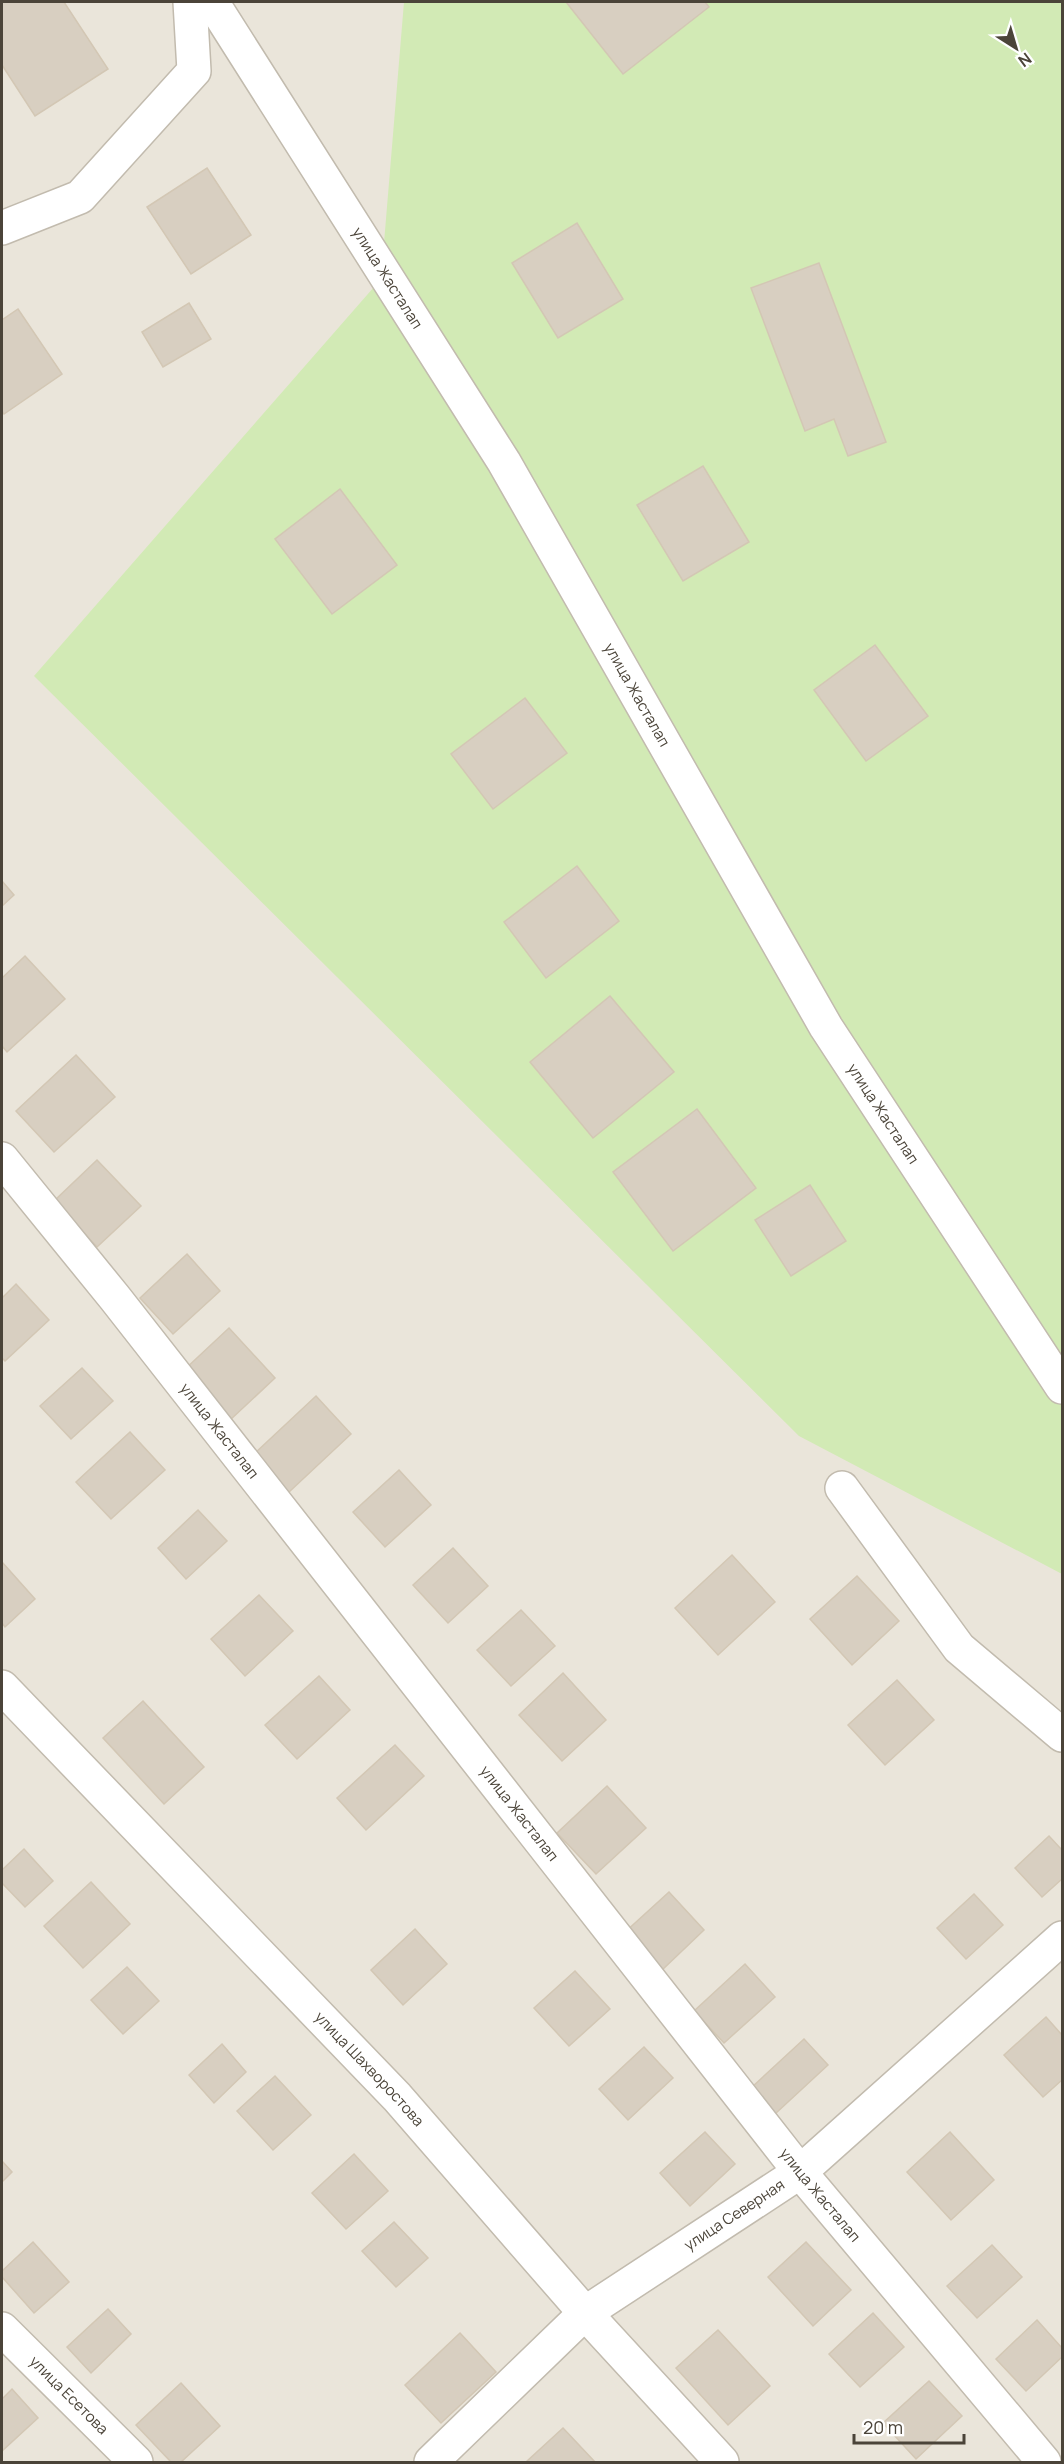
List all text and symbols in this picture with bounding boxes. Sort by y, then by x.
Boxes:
north arrow [986,18,1046,78]
text: N [1014,48,1036,72]
street label: улица Жасталап [348,223,428,333]
street label: улица Жасталап [599,639,675,750]
street label: улица Жасталап [843,1059,924,1168]
street label: улица Жасталап [175,1378,264,1483]
street label: улица Жасталап [475,1761,564,1865]
street label: улица Шахворостова [310,2007,429,2131]
street label: улица Жасталап [775,2143,865,2246]
street label: улица Северная [680,2174,789,2255]
street label: улица Есетова [25,2351,113,2439]
scale bar [854,2407,964,2445]
text: 20 m [863,2415,903,2439]

